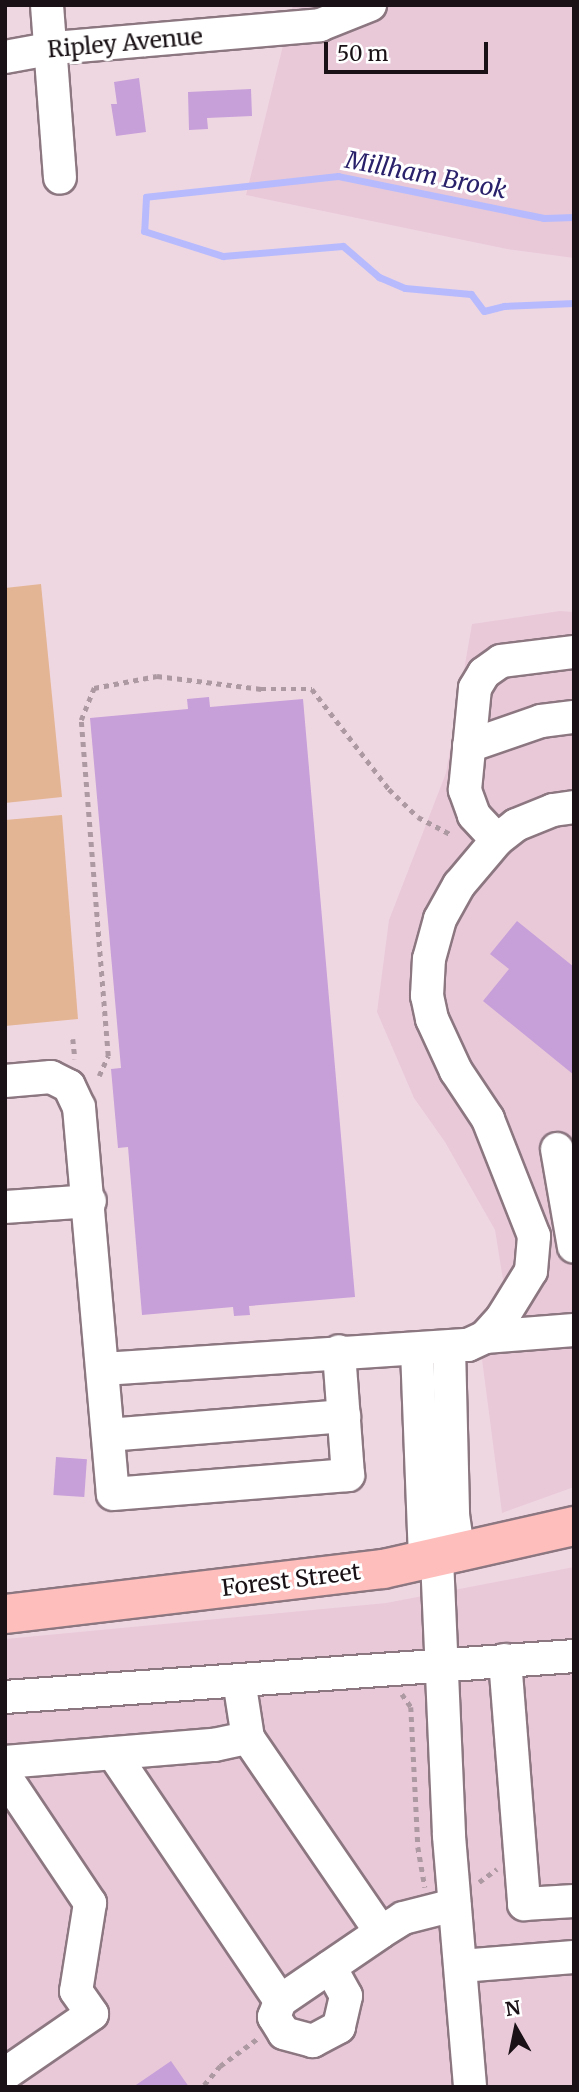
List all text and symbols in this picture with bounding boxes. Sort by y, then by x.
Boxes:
street label: Ripley Avenue [46,22,204,64]
scale bar [327,28,491,72]
text: 50 m [337,40,388,67]
water label: Millham Brook [343,145,509,205]
street label: Forest Street [220,1558,362,1602]
north arrow [481,1994,551,2064]
text: N [503,1995,522,2021]

